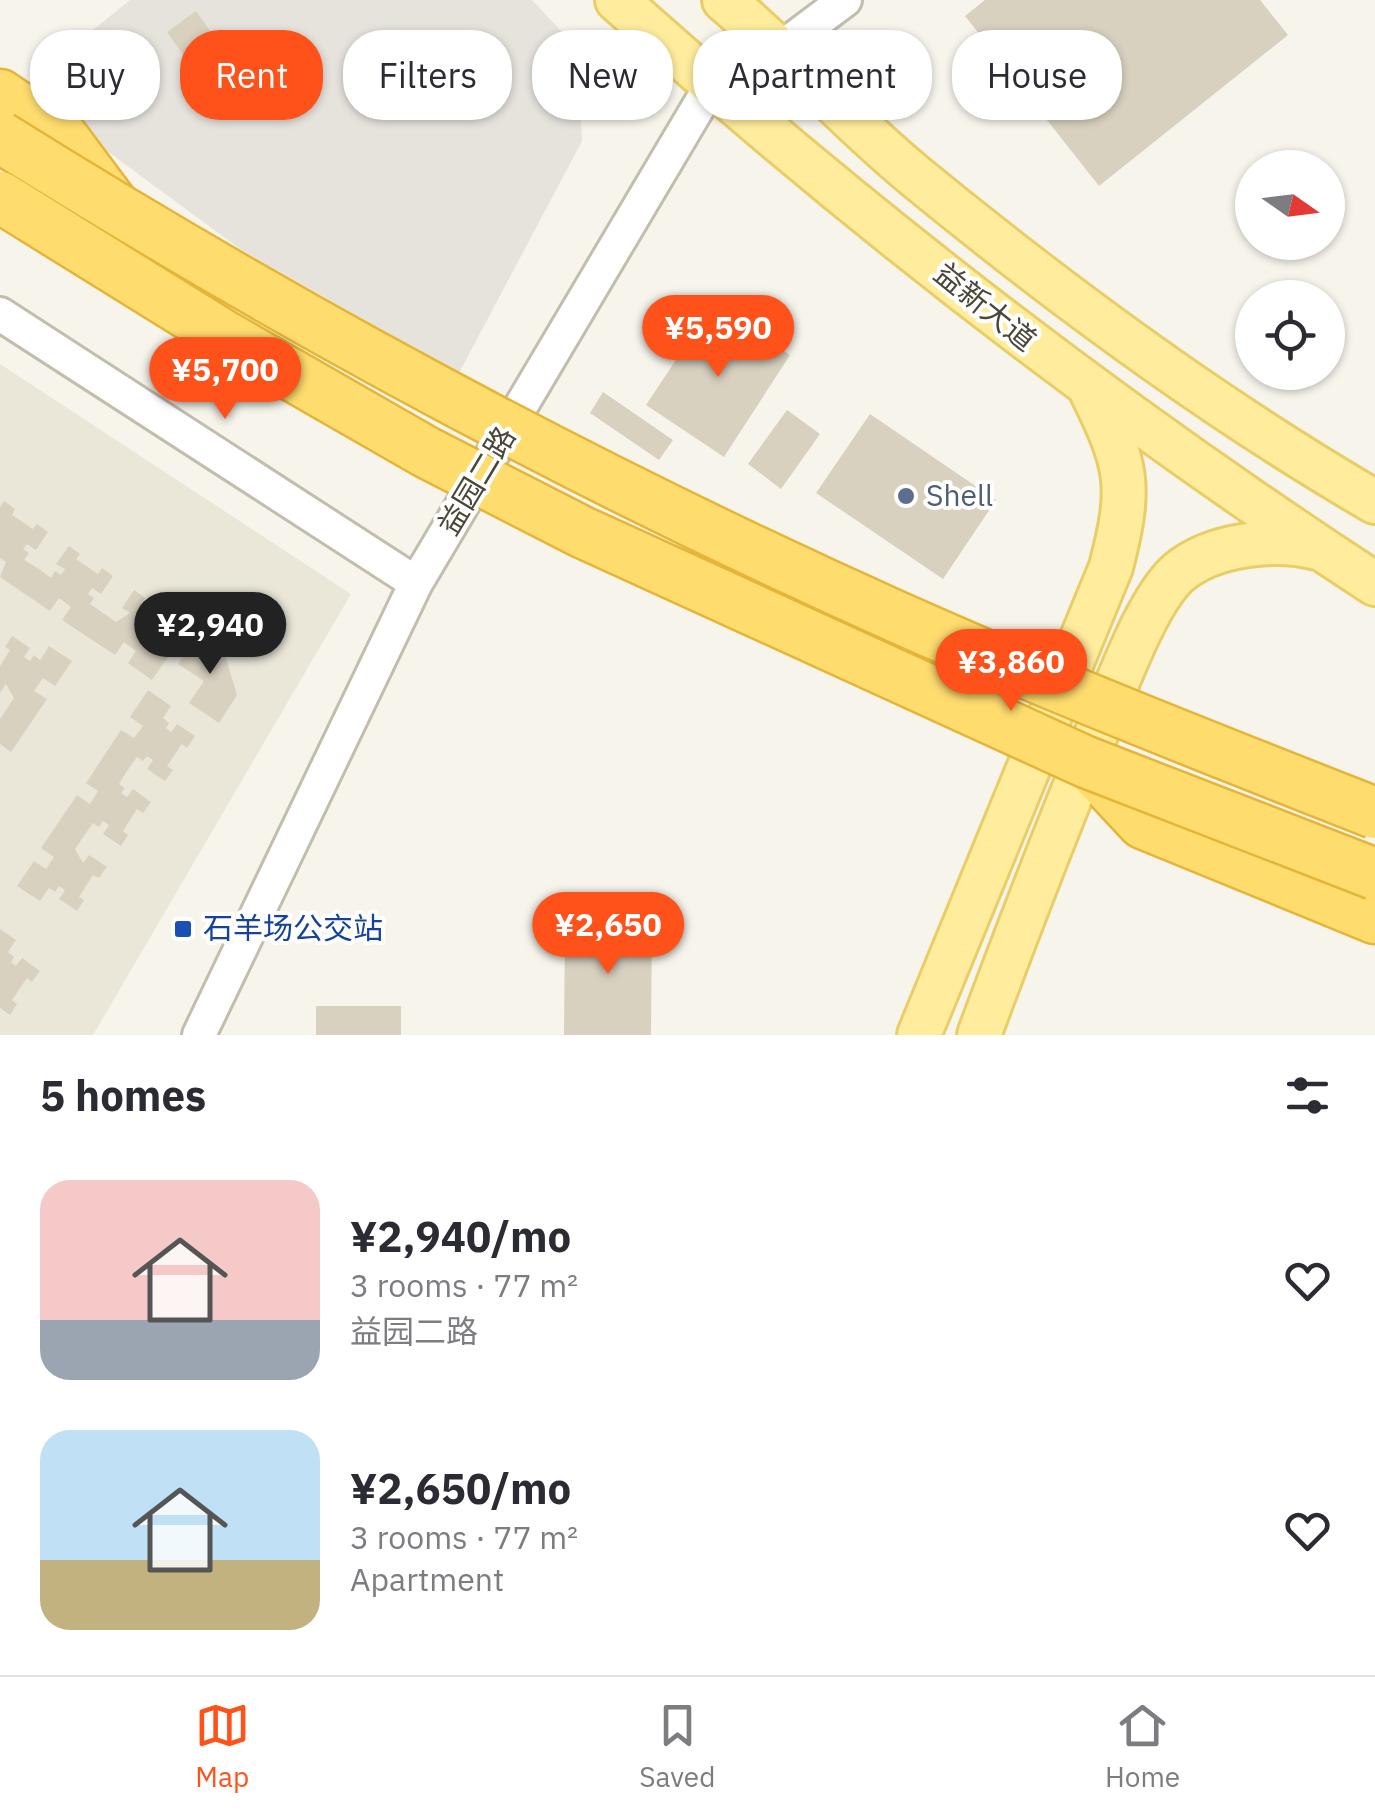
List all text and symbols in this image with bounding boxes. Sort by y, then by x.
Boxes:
chip: Buy [30,30,160,120]
chip: Rent [180,30,323,120]
chip: Filters [343,30,512,120]
chip: New [532,30,673,120]
chip: Apartment [693,30,932,120]
chip: House [952,30,1122,120]
north arrow [1235,150,1345,260]
map controls [1235,150,1345,390]
street label: 益新大道 [927,253,1045,359]
button: locate [1235,280,1345,390]
pin: ¥5,590 [637,295,799,380]
text: ¥5,590 [664,306,772,348]
pin: ¥5,700 [144,337,306,422]
text: ¥5,700 [171,348,279,390]
street label: 益园二路 [428,419,523,542]
place label: Shell [926,475,993,514]
marker: Shell [895,485,917,507]
pin: ¥2,940 [129,592,291,677]
text: ¥2,940 [156,603,264,645]
pin: ¥3,860 [930,629,1092,714]
text: ¥3,860 [957,640,1065,682]
pin: ¥2,650 [527,892,689,977]
text: ¥2,650 [554,903,662,945]
place label: 石羊场公交站 [203,908,383,947]
marker: 石羊场公交站 [172,918,194,940]
text: 5 homes [40,1068,206,1123]
icon: filters [1280,1068,1335,1123]
text: ¥2,940/mo [350,1209,571,1264]
icon: home [120,1220,240,1340]
icon: heart [1280,1253,1335,1308]
text: 3 rooms · 77 m² [350,1264,578,1306]
text: 益园二路 [350,1310,478,1352]
text: ¥2,650/mo [350,1461,571,1516]
icon: home [120,1470,240,1590]
icon: heart [1280,1503,1335,1558]
text: 3 rooms · 77 m² [350,1516,578,1558]
text: Apartment [350,1558,504,1600]
tab: Map [195,1698,250,1795]
tab: Saved [639,1698,715,1795]
tab: Home [1105,1698,1180,1795]

